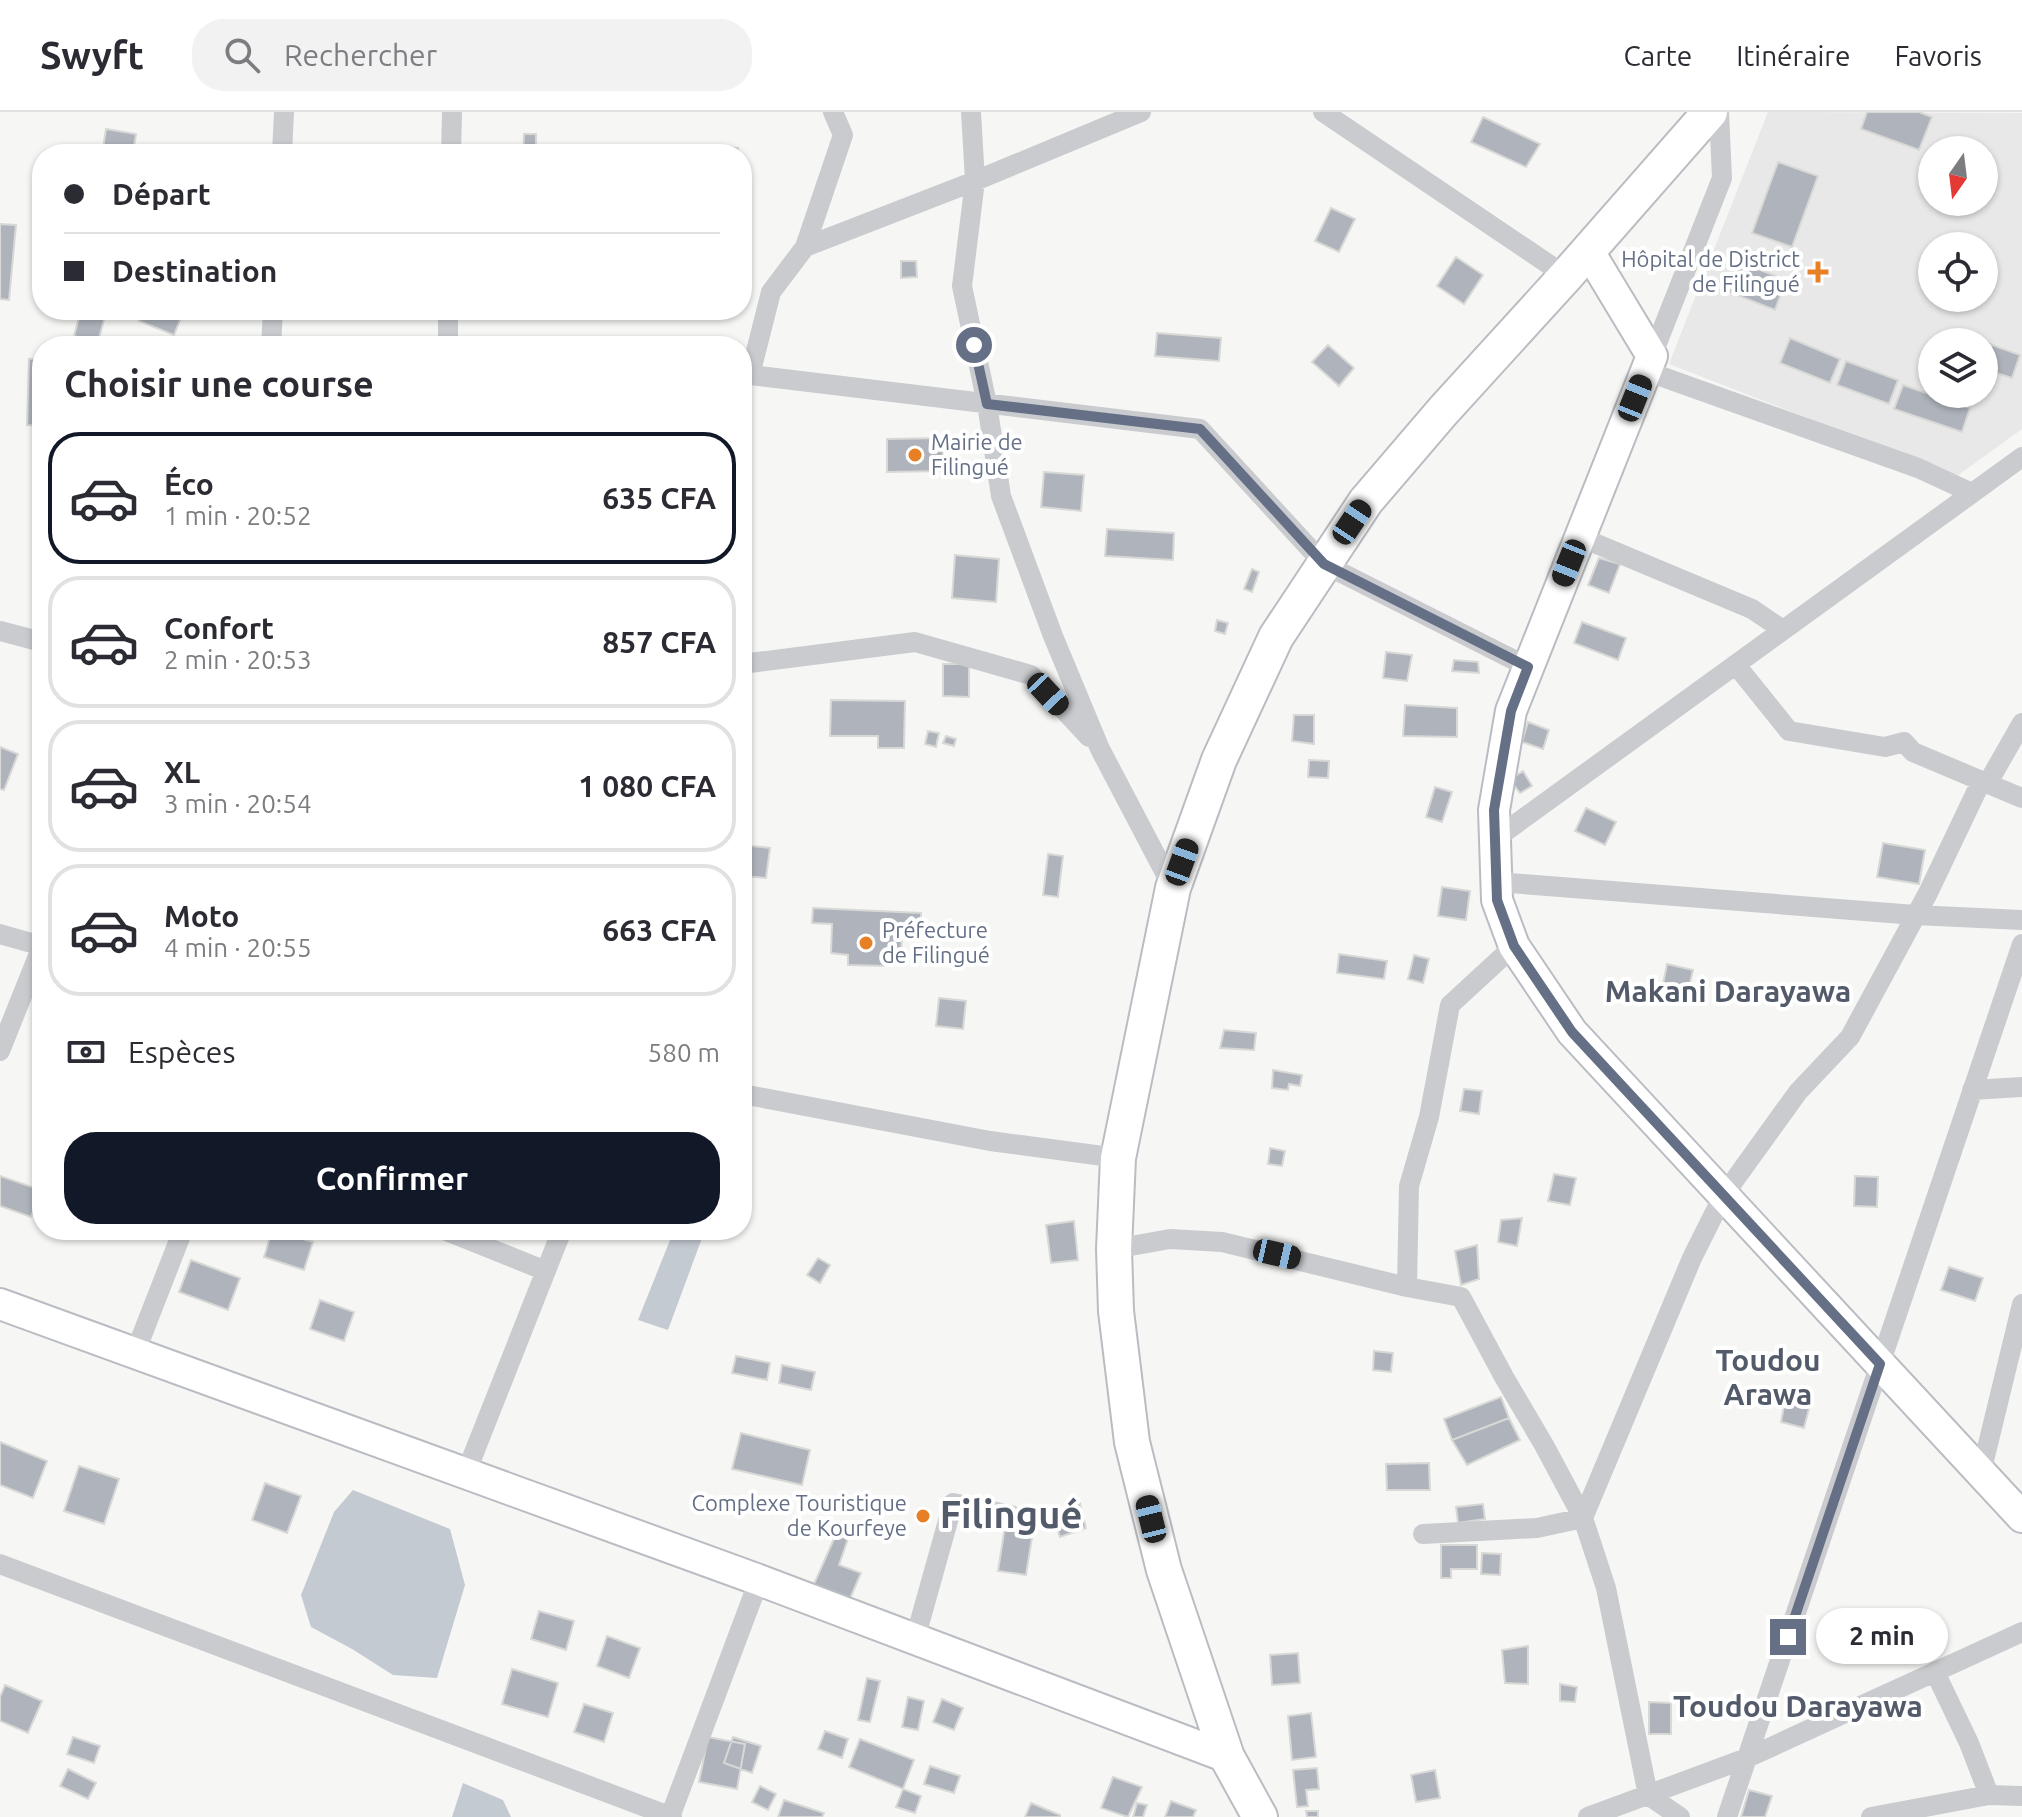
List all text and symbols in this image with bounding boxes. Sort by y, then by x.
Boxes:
search box [192,19,752,91]
icon: search [220,33,264,77]
text: Swyft [40,34,144,76]
text: Rechercher [284,38,437,72]
text: Carte [1624,40,1692,71]
text: Itinéraire [1736,40,1850,71]
text: Favoris [1894,40,1982,71]
north arrow [1918,136,1998,216]
map controls [1918,136,1998,408]
text: Départ [112,177,211,211]
button: locate [1918,232,1998,312]
place label: Hôpital de District de Filingué [1621,246,1800,296]
text: Destination [112,254,277,288]
marker: Hôpital de District de Filingué [1807,261,1829,283]
route start [956,327,992,363]
button: layers [1918,328,1998,408]
text: Choisir une course [64,363,374,404]
car [1615,371,1655,425]
place label: Mairie de Filingué [931,429,1023,479]
marker: Mairie de Filingué [906,446,924,464]
icon: car [68,462,140,534]
text: Éco [164,467,214,501]
text: 635 CFA [602,481,716,515]
car [1329,495,1375,549]
text: 1 min · 20:52 [164,501,312,530]
car [1549,536,1589,590]
icon: car [68,606,140,678]
text: Confort [164,611,274,645]
text: 857 CFA [602,625,716,659]
text: 2 min · 20:53 [164,645,312,674]
car [1023,668,1073,720]
icon: car [68,750,140,822]
text: XL [164,755,200,789]
text: 1 080 CFA [578,769,716,803]
text: 3 min · 20:54 [164,789,312,818]
car [1163,835,1201,889]
icon: car [68,894,140,966]
text: Moto [164,899,239,933]
text: 663 CFA [602,913,716,947]
place label: Préfecture de Filingué [882,917,990,967]
text: 4 min · 20:55 [164,933,312,962]
marker: Préfecture de Filingué [857,934,875,952]
district label: Makani Darayawa [1605,974,1851,1008]
icon: cash [64,1030,108,1074]
text: Espèces [128,1035,235,1069]
text: 580 m [648,1038,720,1067]
button: Confirmer [64,1132,720,1224]
car [1251,1237,1303,1271]
district label: Toudou Arawa [1715,1343,1821,1411]
place label: Complexe Touristique de Kourfeye [691,1490,907,1540]
district label: Filingué [940,1493,1082,1535]
car [1134,1493,1168,1545]
marker: Complexe Touristique de Kourfeye [914,1507,932,1525]
callout: 2 min [1816,1609,1948,1665]
route end [1770,1619,1806,1655]
text: 2 min [1849,1621,1915,1650]
district label: Toudou Darayawa [1673,1689,1923,1723]

